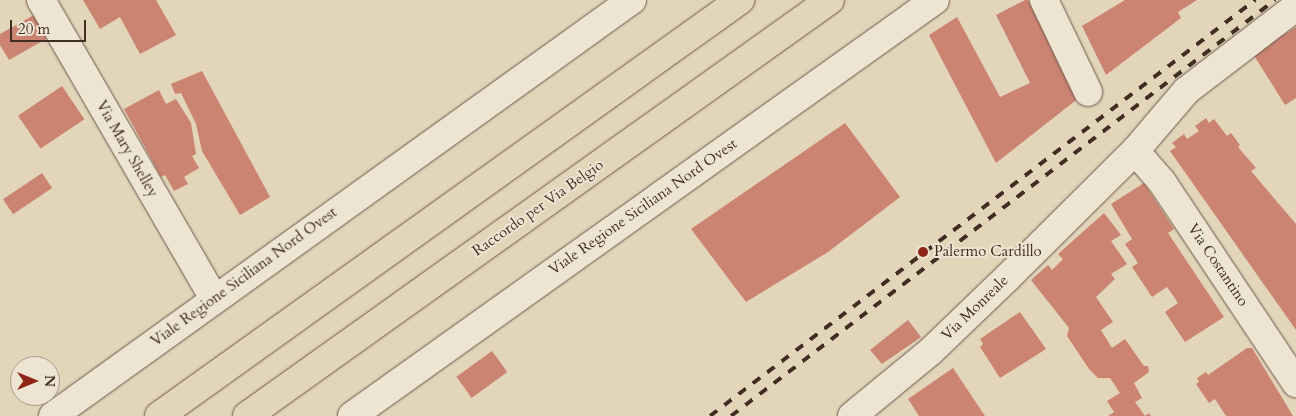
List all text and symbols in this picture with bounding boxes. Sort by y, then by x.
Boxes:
scale bar [12,10,89,42]
text: 20 m [18,19,50,39]
street label: Via Mary Shelley [92,97,162,201]
street label: Viale Regione Siciliana Nord Ovest [545,135,741,279]
street label: Raccordo per Via Belgio [469,156,607,260]
street label: Viale Regione Siciliana Nord Ovest [147,203,341,351]
street label: Via Costantino [1184,220,1252,310]
place label: Palermo Cardillo [934,243,1042,261]
marker: Palermo Cardillo [916,245,930,259]
street label: Via Monreale [938,272,1012,344]
north arrow [10,356,60,406]
text: N [40,375,59,387]

